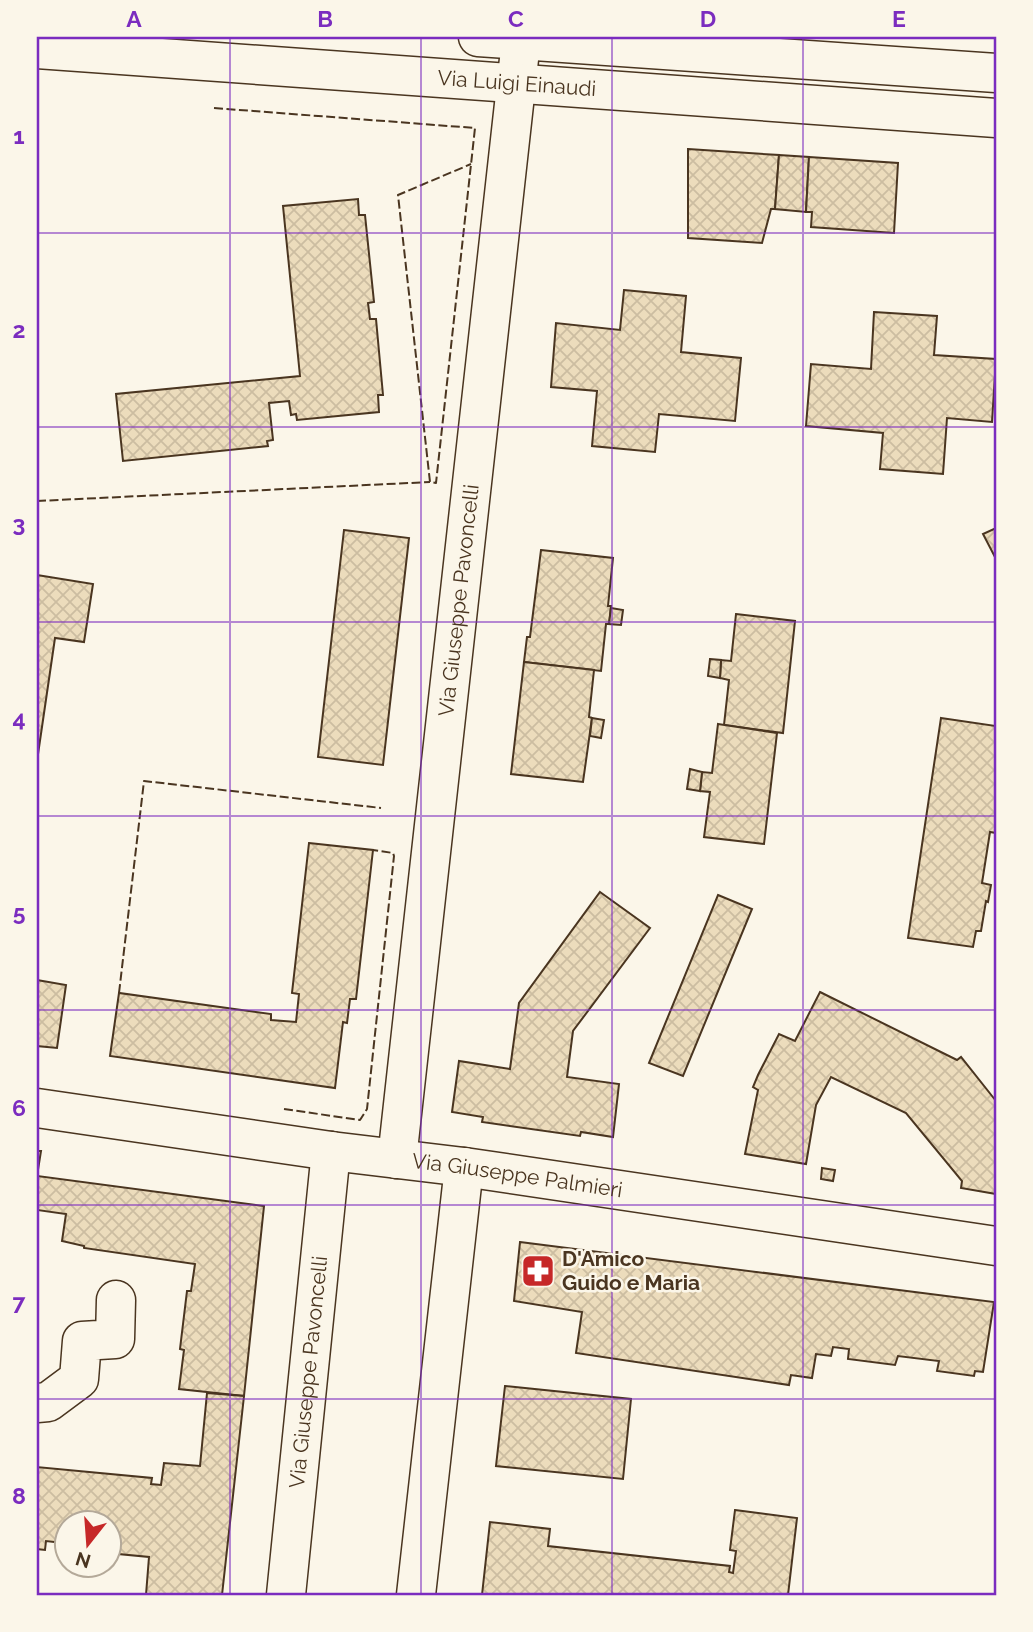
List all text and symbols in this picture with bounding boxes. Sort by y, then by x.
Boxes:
text: A [126,5,142,32]
text: B [317,5,333,32]
text: C [508,5,524,32]
text: D [700,5,716,32]
text: E [892,5,906,32]
street label: Via Luigi Einaudi [437,65,597,101]
text: 1 [13,122,25,149]
text: 2 [13,316,25,343]
street label: Via Giuseppe Pavoncelli [433,483,484,718]
text: 3 [13,510,25,537]
text: 4 [12,705,26,732]
text: 5 [13,899,26,926]
text: 6 [12,1094,26,1121]
street label: Via Giuseppe Palmieri [411,1148,624,1202]
place label: D'Amico Guido e Maria [562,1246,700,1295]
pharmacy icon: D'Amico Guido e Maria [519,1252,557,1290]
street label: Via Giuseppe Pavoncelli [284,1255,332,1489]
text: 7 [13,1288,26,1315]
text: 8 [12,1482,26,1509]
north arrow [52,1510,122,1580]
text: N [73,1548,93,1573]

